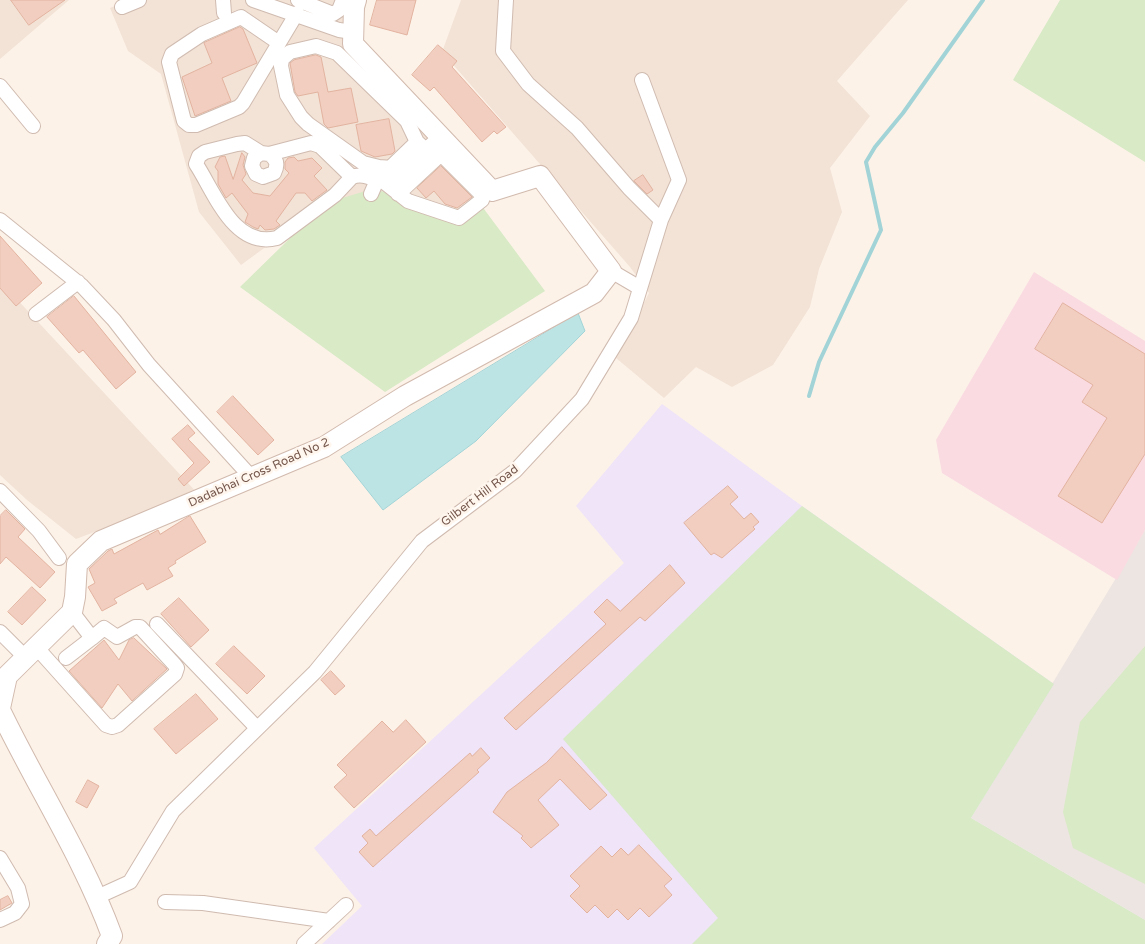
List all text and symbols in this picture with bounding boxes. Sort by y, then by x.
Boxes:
street label: Dadabhai Cross Road No 2 [186,435,332,511]
street label: Gilbert Hill Road [439,462,521,530]

